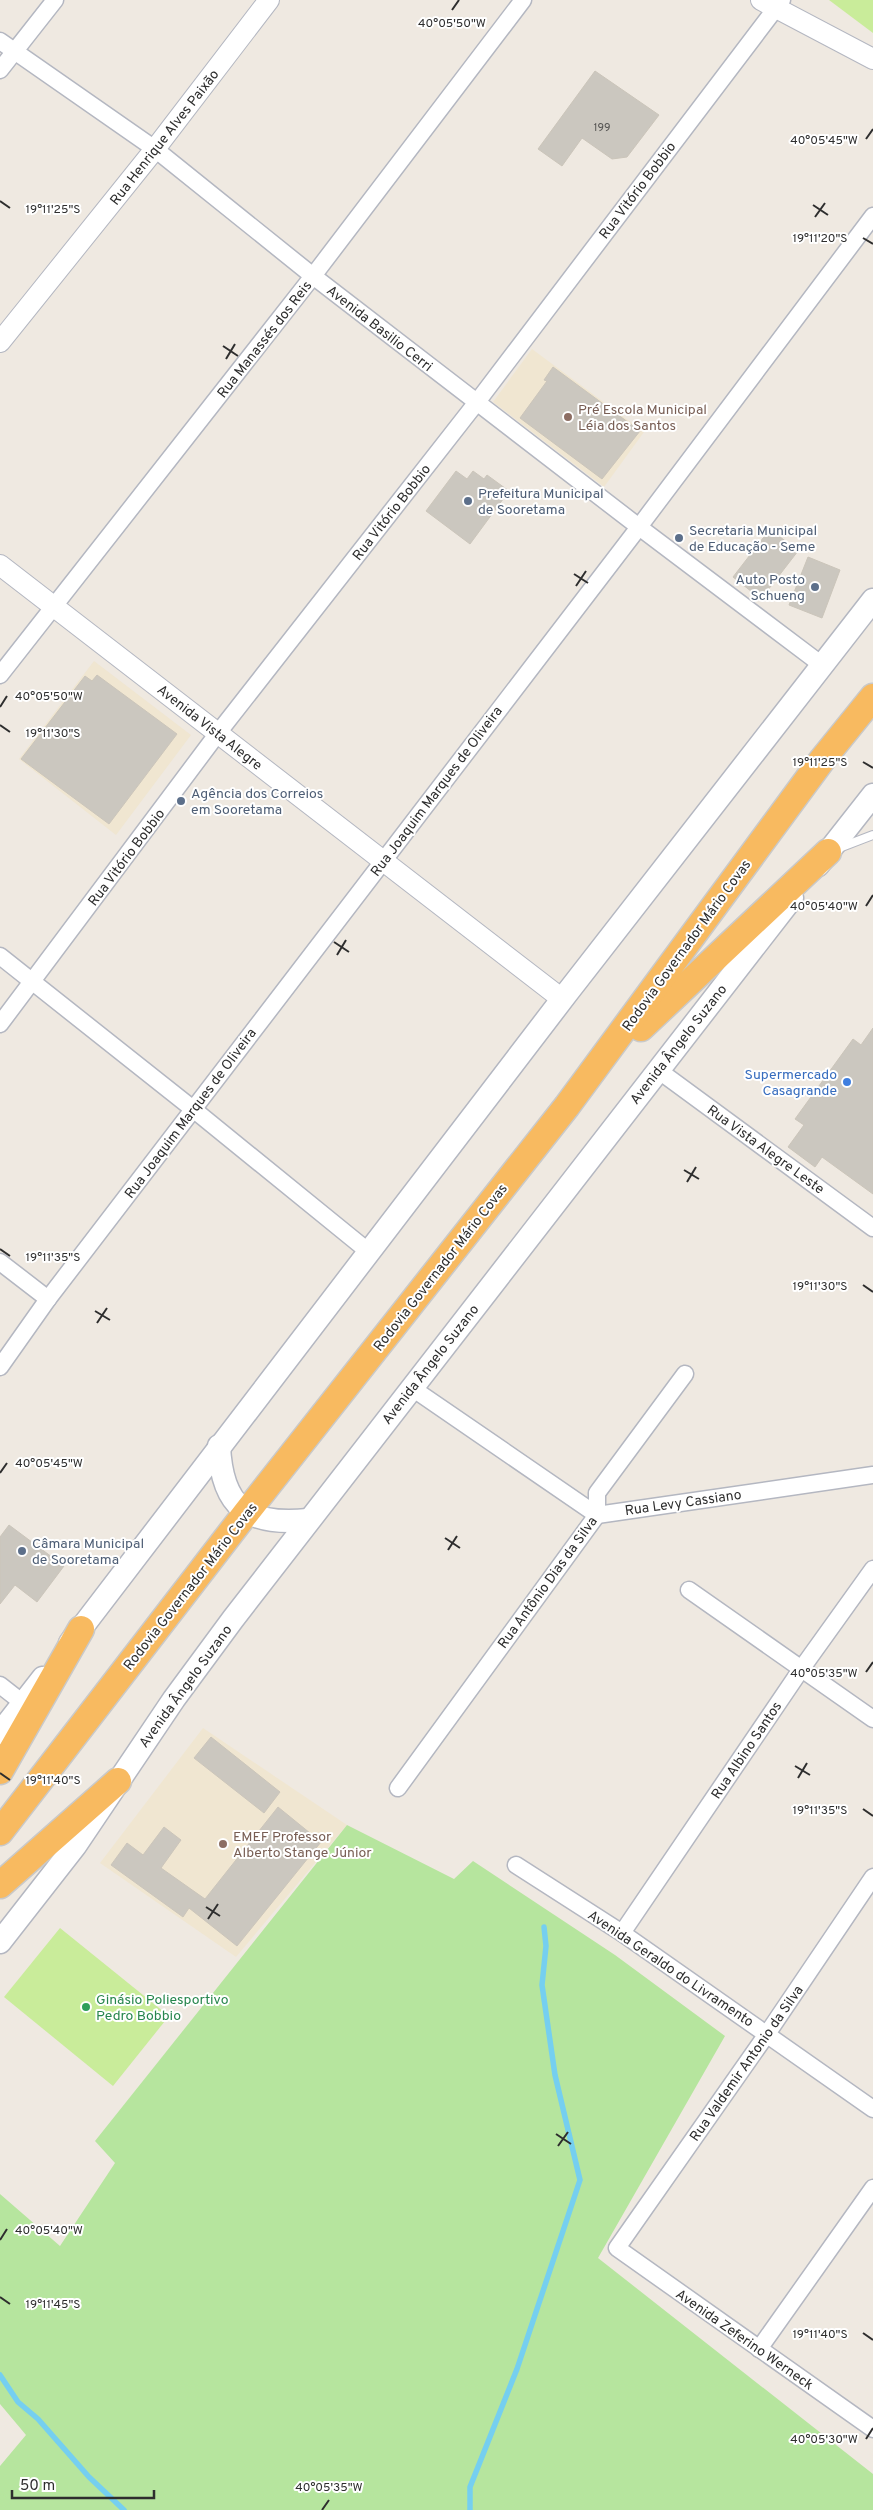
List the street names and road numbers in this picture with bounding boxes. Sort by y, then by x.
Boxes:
street label: Rua Henrique Alves Paixão [107,67,223,209]
street label: Rua Vitório Bobbio [596,139,680,243]
street label: Rua Manassés dos Reis [214,278,316,402]
street label: Avenida Basilio Cerri [323,283,435,376]
street label: Rua Vitório Bobbio [349,461,435,564]
street label: Avenida Vista Alegre [153,682,265,775]
street label: Rua Joaquim Marques de Oliveira [368,703,507,880]
street label: Rua Vitório Bobbio [85,806,169,910]
street label: Rodovia Governador Mário Covas [619,857,755,1035]
street label: Avenida Ângelo Suzano [626,981,731,1108]
street label: Rua Joaquim Marques de Oliveira [122,1025,261,1202]
street label: Rua Vista Alegre Leste [703,1102,827,1198]
street label: Rodovia Governador Mário Covas [371,1181,512,1355]
street label: Avenida Ângelo Suzano [378,1301,483,1428]
street label: Rua Levy Cassiano [624,1487,743,1520]
street label: Rodovia Governador Mário Covas [121,1500,262,1674]
street label: Rua Antônio Dias da Silva [495,1514,602,1652]
street label: Avenida Ângelo Suzano [135,1621,237,1752]
street label: Rua Albino Santos [708,1699,786,1803]
street label: Avenida Geraldo do Livramento [584,1907,757,2031]
street label: Rua Valdemir Antonio da Silva [687,1983,808,2145]
street label: Avenida Zeferino Werneck [672,2286,816,2394]

